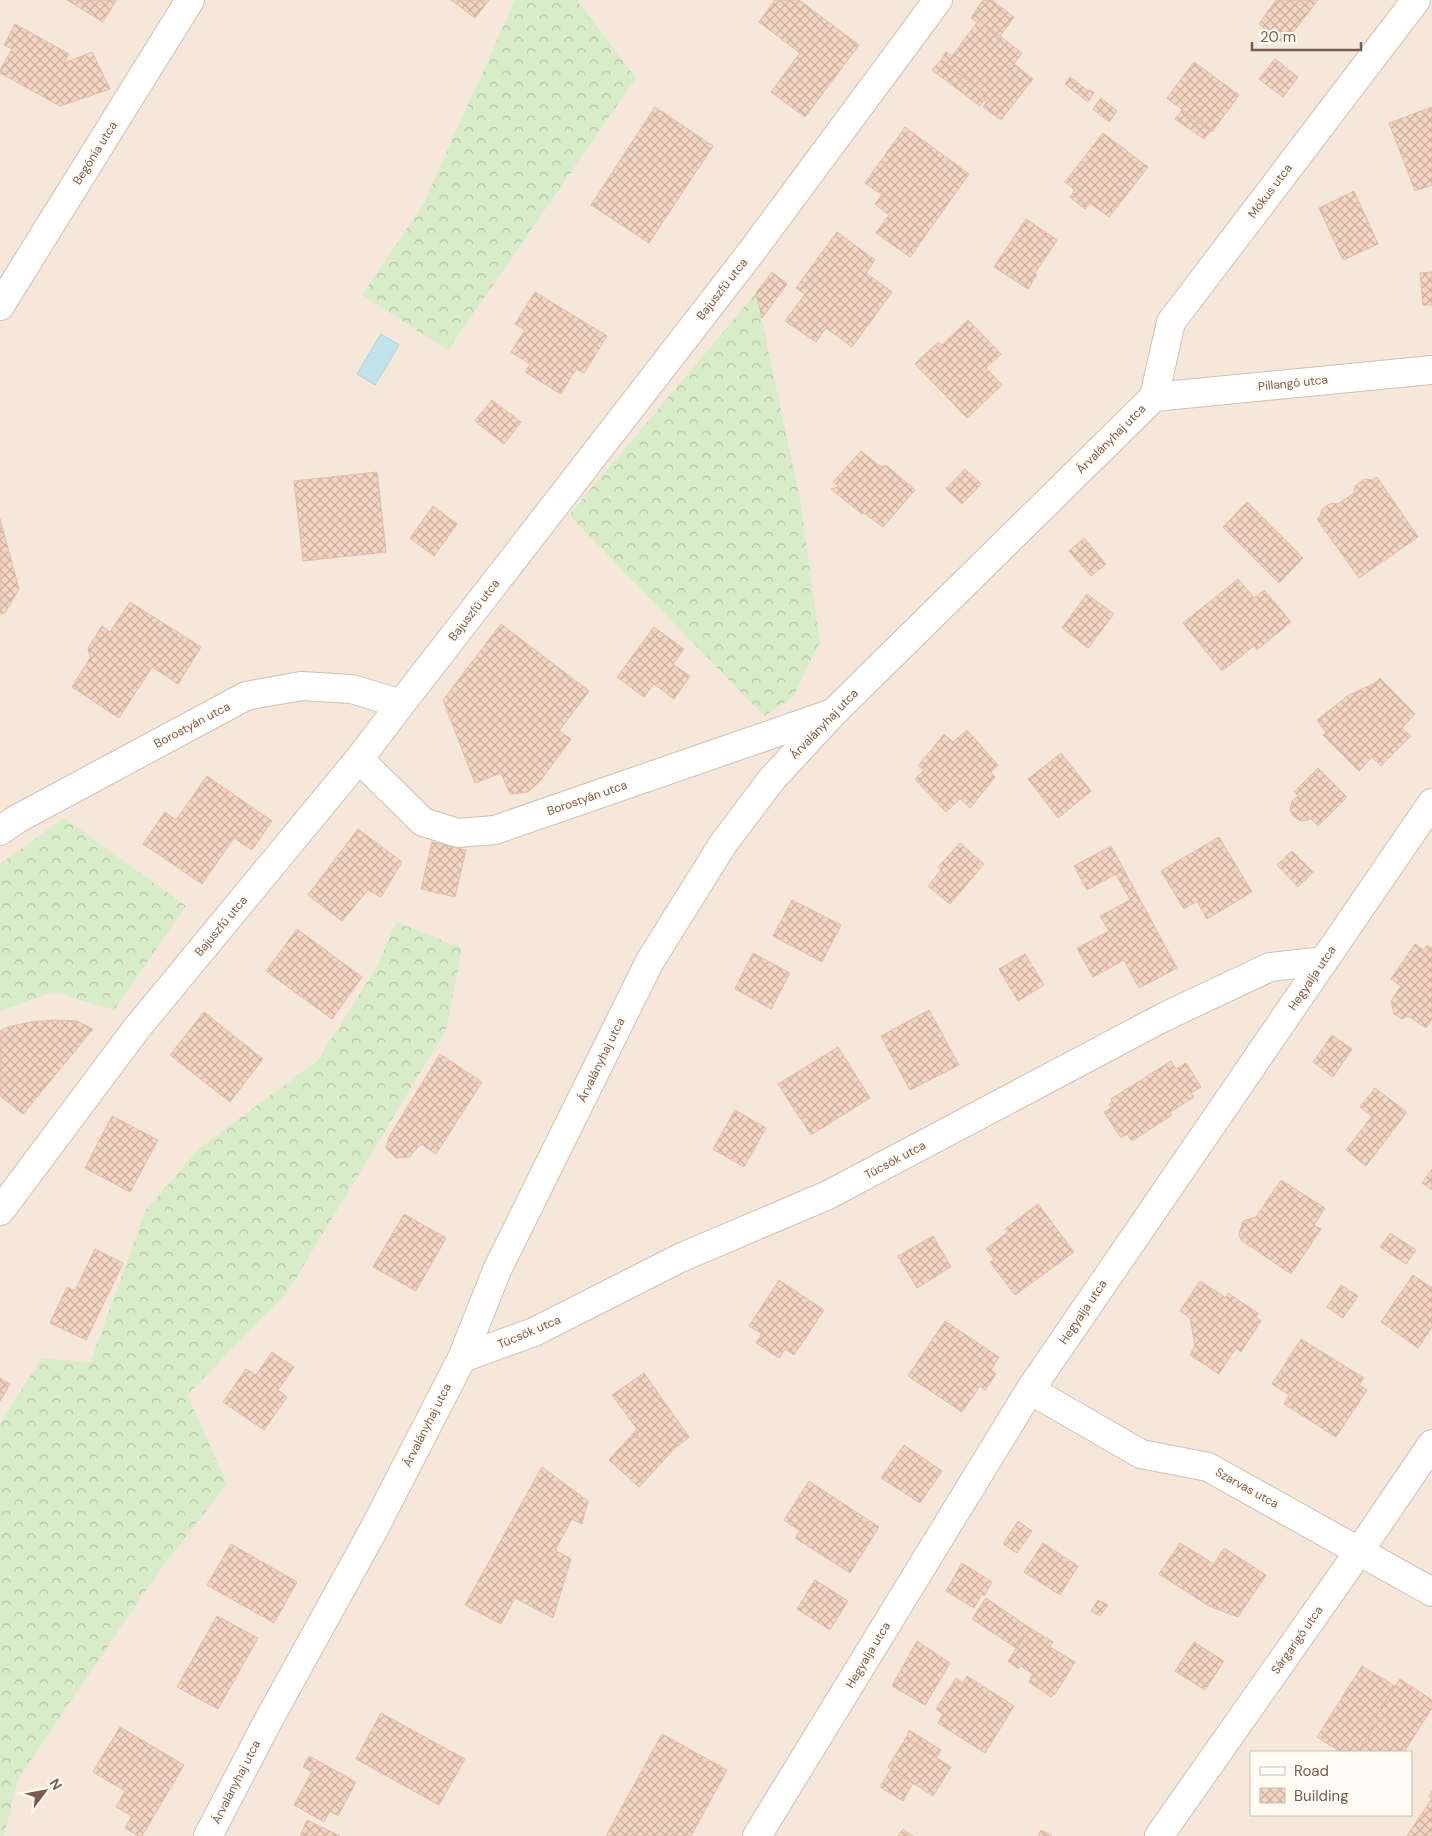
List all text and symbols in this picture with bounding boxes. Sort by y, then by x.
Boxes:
scale bar [1252,20,1361,52]
text: 20 m [1260,27,1296,47]
street label: Begónia utca [69,118,121,188]
street label: Mókus utca [1244,161,1296,221]
street label: Bajuszfű utca [693,255,751,323]
street label: Pillangó utca [1257,371,1329,395]
street label: Árvalányhaj utca [1073,401,1149,477]
street label: Bajuszfű utca [445,576,503,644]
street label: Árvalányhaj utca [786,685,862,763]
street label: Borostyán utca [151,698,233,752]
street label: Borostyán utca [545,777,629,819]
street label: Bajuszfű utca [191,893,251,959]
street label: Hegyalja utca [1285,943,1339,1013]
street label: Árvalányhaj utca [574,1015,628,1105]
street label: Tücsök utca [862,1137,928,1183]
street label: Hegyalja utca [1056,1277,1110,1347]
street label: Tücsök utca [495,1312,563,1352]
street label: Árvalányhaj utca [399,1380,455,1470]
street label: Szarvas utca [1213,1464,1281,1512]
street label: Sárgarigó utca [1268,1603,1326,1677]
street label: Hegyalja utca [842,1619,894,1691]
street label: Árvalányhaj utca [208,1737,264,1827]
legend [1250,1751,1412,1816]
text: Road [1294,1761,1329,1781]
north arrow [20,1766,70,1816]
text: N [46,1775,66,1793]
text: Building [1294,1786,1349,1806]

